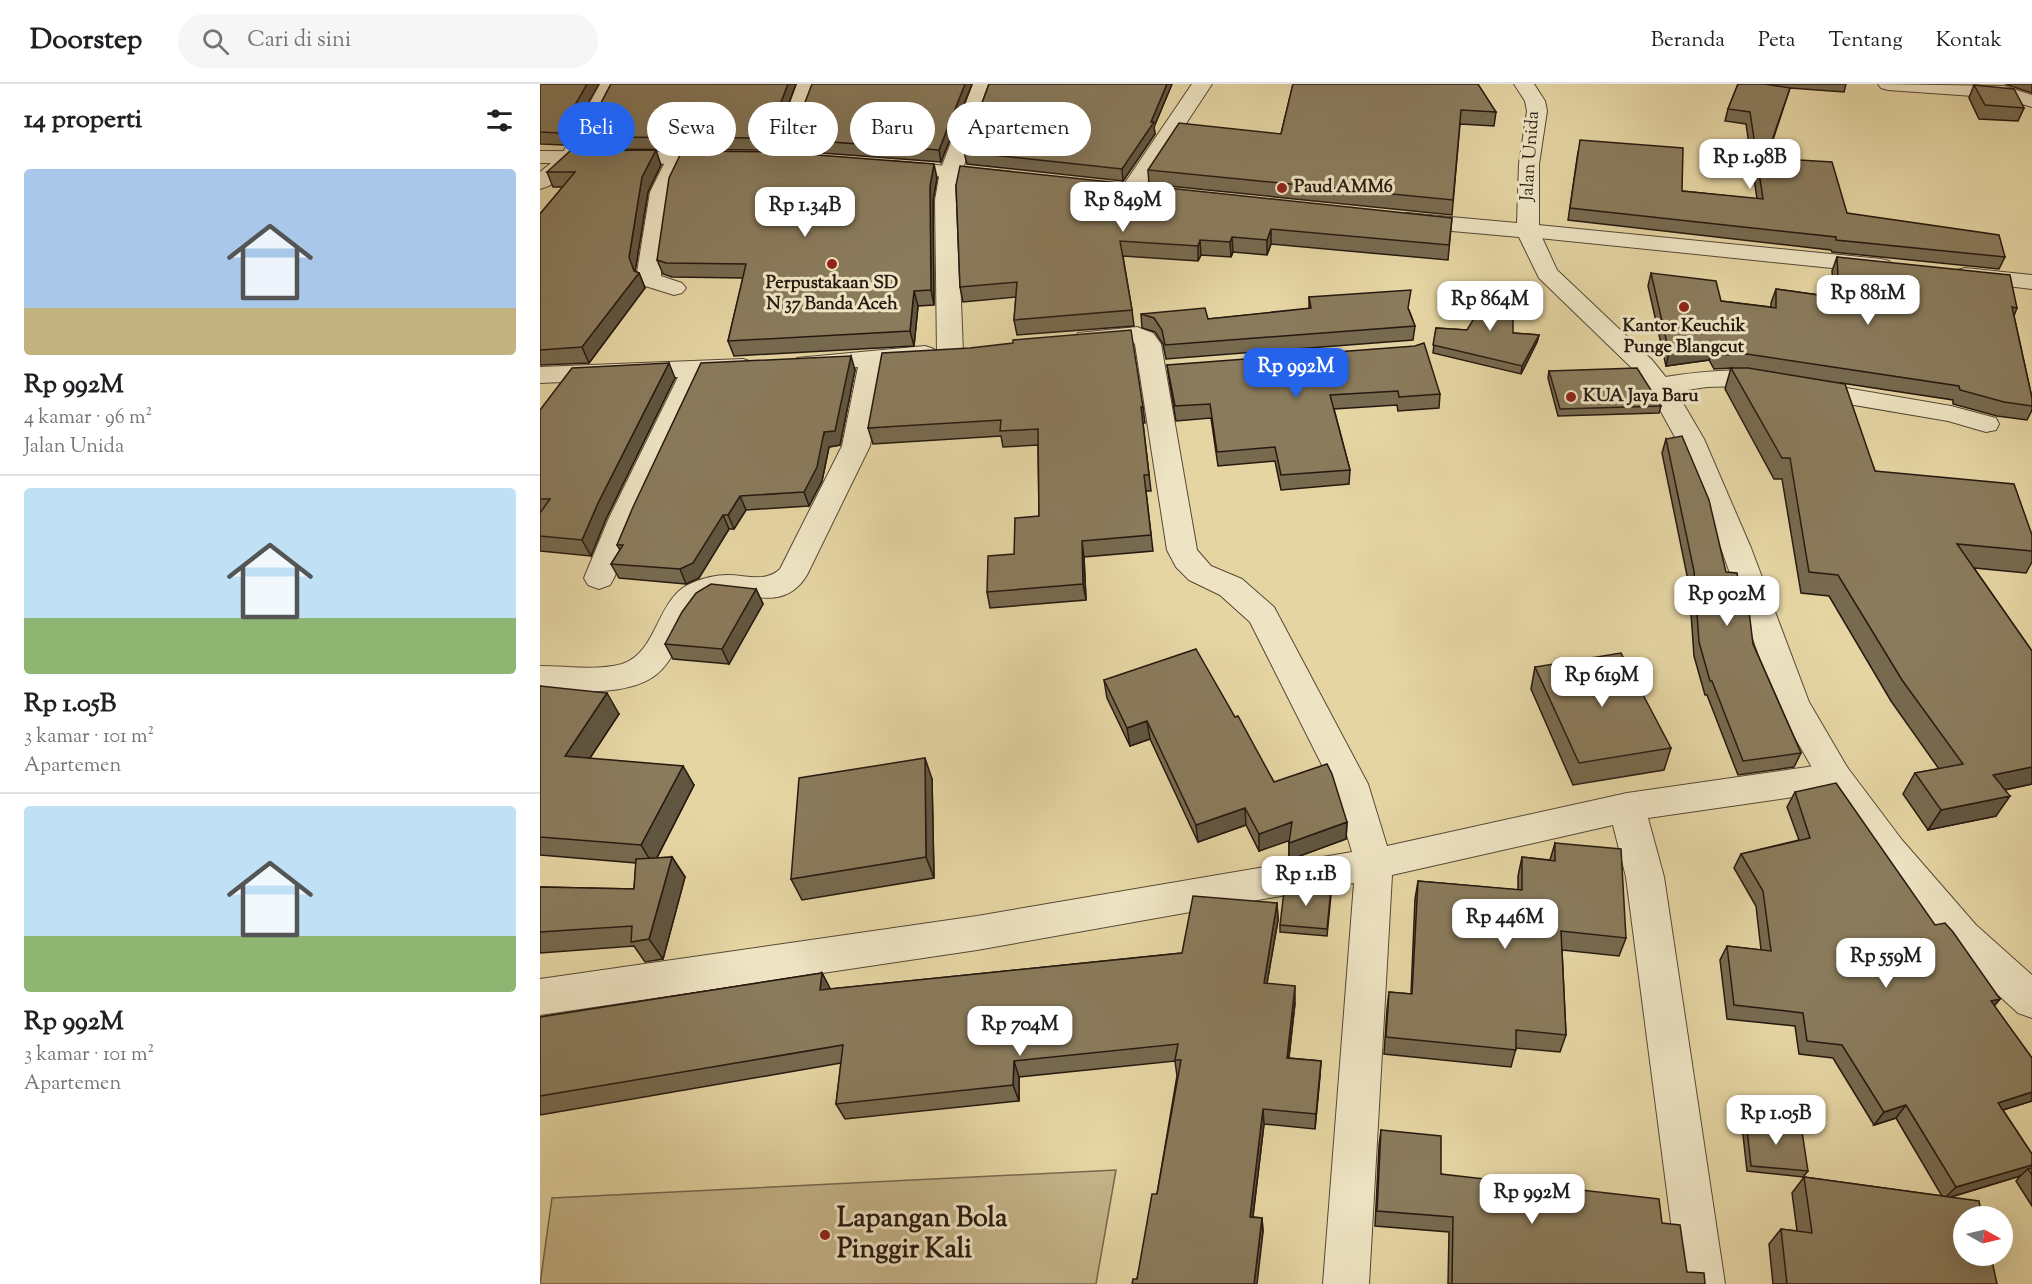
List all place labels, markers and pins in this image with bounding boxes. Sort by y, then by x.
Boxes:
pin: Rp 1.98B [1688,139,1812,190]
place label: Paud AMM6 [1294,175,1393,201]
marker: Paud AMM6 [1275,181,1289,195]
pin: Rp 849M [1068,182,1178,233]
pin: Rp 1.34B [743,187,867,238]
marker: Perpustakaan SD N 37 Banda Aceh [825,257,839,271]
place label: Perpustakaan SD N 37 Banda Aceh [766,271,898,318]
pin: Rp 881M [1813,275,1923,326]
pin: Rp 864M [1435,281,1545,332]
marker: Kantor Keuchik Punge Blangcut [1677,300,1691,314]
place label: Kantor Keuchik Punge Blangcut [1623,314,1746,361]
pin: Rp 992M [1241,348,1351,399]
place label: KUA Jaya Baru [1583,384,1699,410]
marker: KUA Jaya Baru [1564,390,1578,404]
pin: Rp 902M [1672,576,1782,627]
pin: Rp 619M [1547,657,1657,708]
pin: Rp 1.1B [1251,856,1361,907]
pin: Rp 446M [1450,899,1560,950]
pin: Rp 559M [1831,938,1941,989]
pin: Rp 704M [965,1006,1075,1057]
pin: Rp 1.05B [1714,1095,1838,1146]
pin: Rp 992M [1477,1174,1587,1225]
place label: Lapangan Bola Pinggir Kali [837,1200,1008,1270]
marker: Lapangan Bola Pinggir Kali [818,1228,832,1242]

